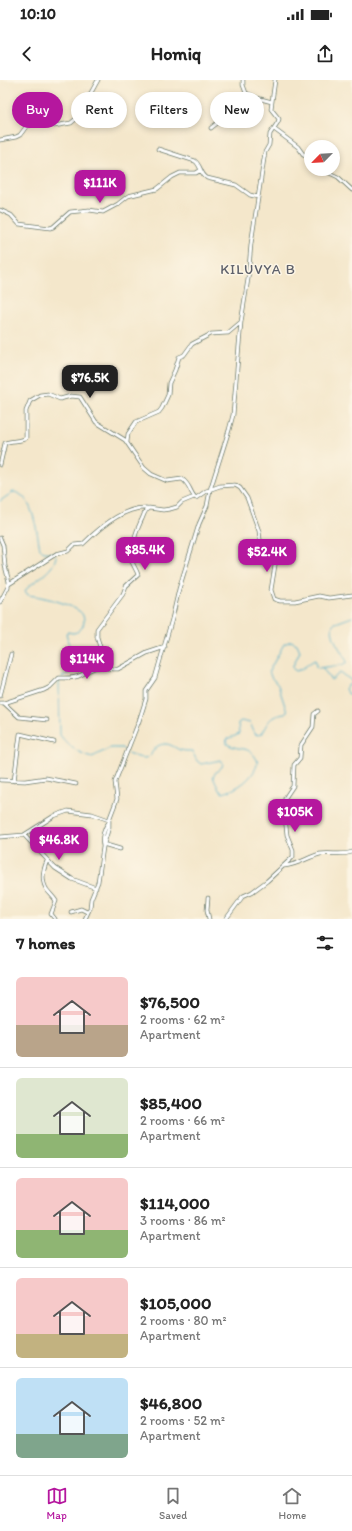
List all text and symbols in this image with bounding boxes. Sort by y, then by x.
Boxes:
text: 10:10 [20,5,56,23]
icon: back [16,43,38,65]
text: Homiq [151,43,201,65]
icon: share [314,43,336,65]
chip: Buy [12,92,63,128]
chip: Rent [71,92,127,128]
chip: Filters [135,92,202,128]
chip: New [210,92,264,128]
north arrow [304,140,340,176]
map controls [304,140,340,176]
pin: $111K [72,170,128,204]
text: $111K [84,175,117,190]
district label: KILUVYA B [220,261,296,278]
pin: $76.5K [57,365,123,399]
text: $76.5K [71,370,109,385]
pin: $85.4K [112,537,178,571]
pin: $52.4K [234,539,300,573]
text: $85.4K [125,542,165,557]
text: $52.4K [247,544,287,559]
pin: $114K [59,646,115,680]
text: $114K [70,651,104,666]
pin: $105K [267,799,323,833]
text: $105K [277,804,313,819]
pin: $46.8K [26,827,92,861]
text: $46.8K [39,832,79,847]
icon: filters [314,932,336,954]
text: 7 homes [16,933,76,953]
text: $76,500 [140,992,200,1012]
icon: home [48,993,96,1041]
text: 2 rooms · 62 m² [140,1012,225,1027]
text: Apartment [140,1027,201,1042]
text: $85,400 [140,1093,202,1113]
icon: home [48,1094,96,1142]
text: 2 rooms · 66 m² [140,1113,225,1128]
text: Apartment [140,1128,201,1143]
text: $114,000 [140,1193,210,1213]
icon: home [48,1194,96,1242]
text: 3 rooms · 86 m² [140,1213,226,1228]
text: Apartment [140,1228,201,1243]
text: $105,000 [140,1293,211,1313]
icon: home [48,1294,96,1342]
text: 2 rooms · 80 m² [140,1313,227,1328]
text: Apartment [140,1328,201,1343]
text: $46,800 [140,1393,202,1413]
icon: home [48,1394,96,1442]
text: 2 rooms · 52 m² [140,1413,225,1428]
text: Apartment [140,1428,201,1443]
tab: Map [46,1485,68,1522]
tab: Saved [159,1485,187,1522]
tab: Home [279,1485,306,1522]

